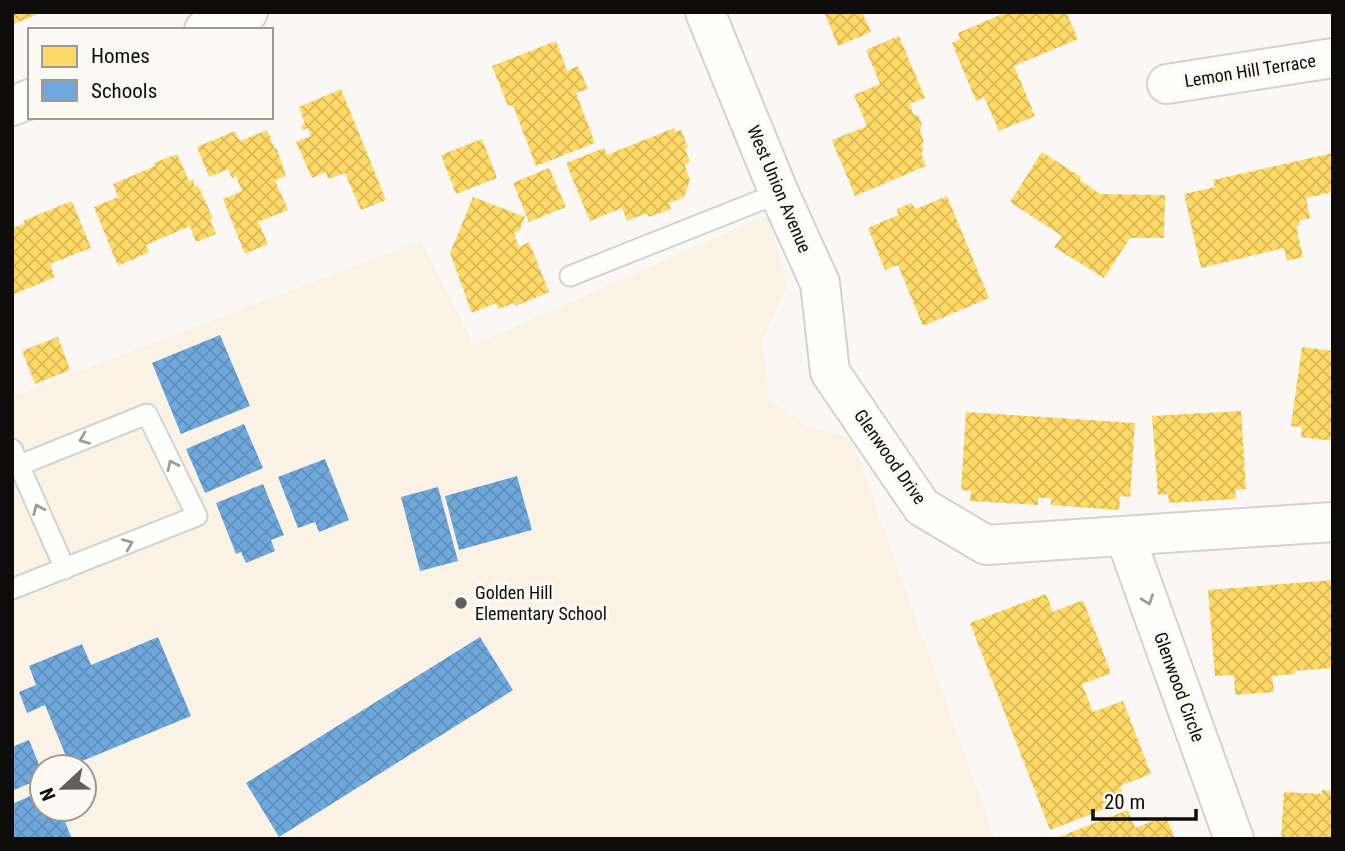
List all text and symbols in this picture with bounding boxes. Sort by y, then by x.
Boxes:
legend [28,28,273,119]
text: Homes [91,44,150,68]
street label: Lemon Hill Terrace [1183,50,1317,91]
text: Schools [91,79,157,103]
street label: West Union Avenue [743,122,816,256]
street label: Glenwood Drive [850,405,931,508]
one-way arrow [79,431,91,445]
one-way arrow [166,460,180,472]
one-way arrow [33,504,47,516]
one-way arrow [121,538,133,552]
place label: Golden Hill Elementary School [475,582,607,624]
one-way arrow [1140,594,1154,606]
marker: Golden Hill Elementary School [453,595,469,611]
street label: Glenwood Circle [1150,629,1209,745]
north arrow [28,753,98,823]
scale bar [1093,778,1196,822]
text: N [35,784,61,804]
text: 20 m [1104,790,1145,814]

